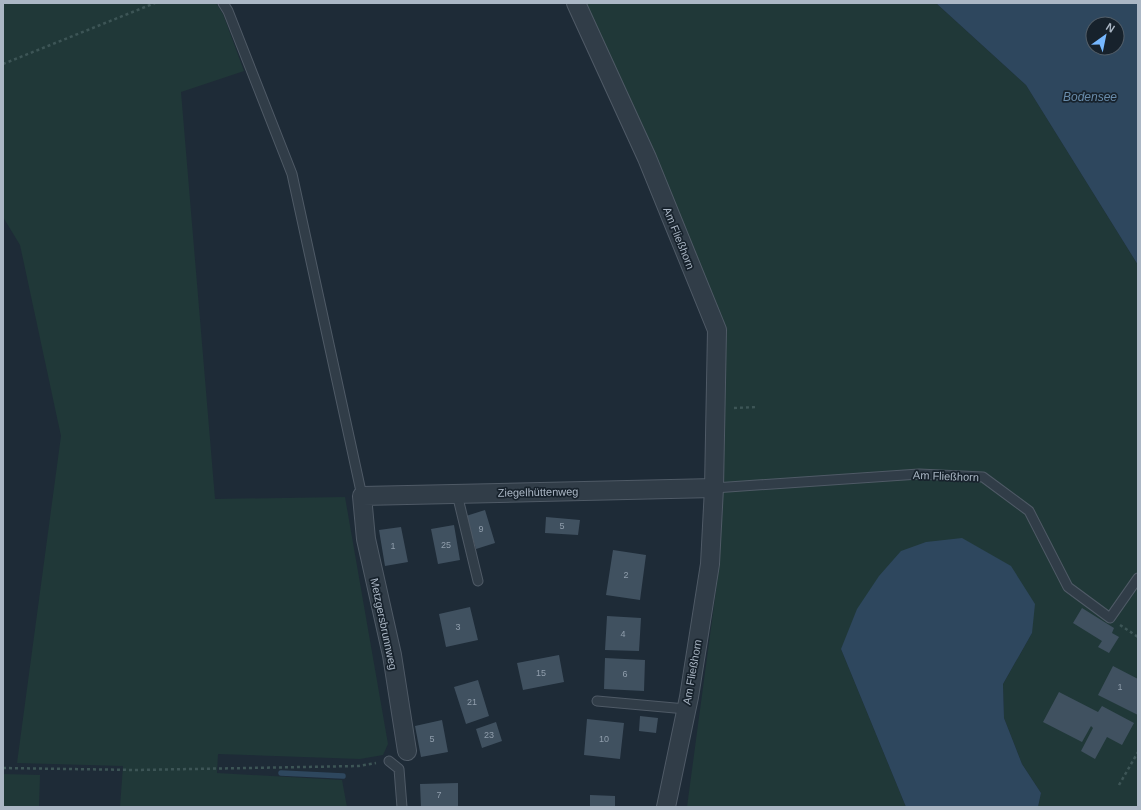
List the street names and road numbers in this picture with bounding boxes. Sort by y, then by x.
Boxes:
street label: Am Fließhorn [661,205,697,271]
street label: Am Fließhorn [913,469,979,483]
street label: Ziegelhüttenweg [498,485,578,499]
street label: Metzgersbrunnweg [368,577,400,671]
street label: Am Fließhorn [680,638,704,706]

